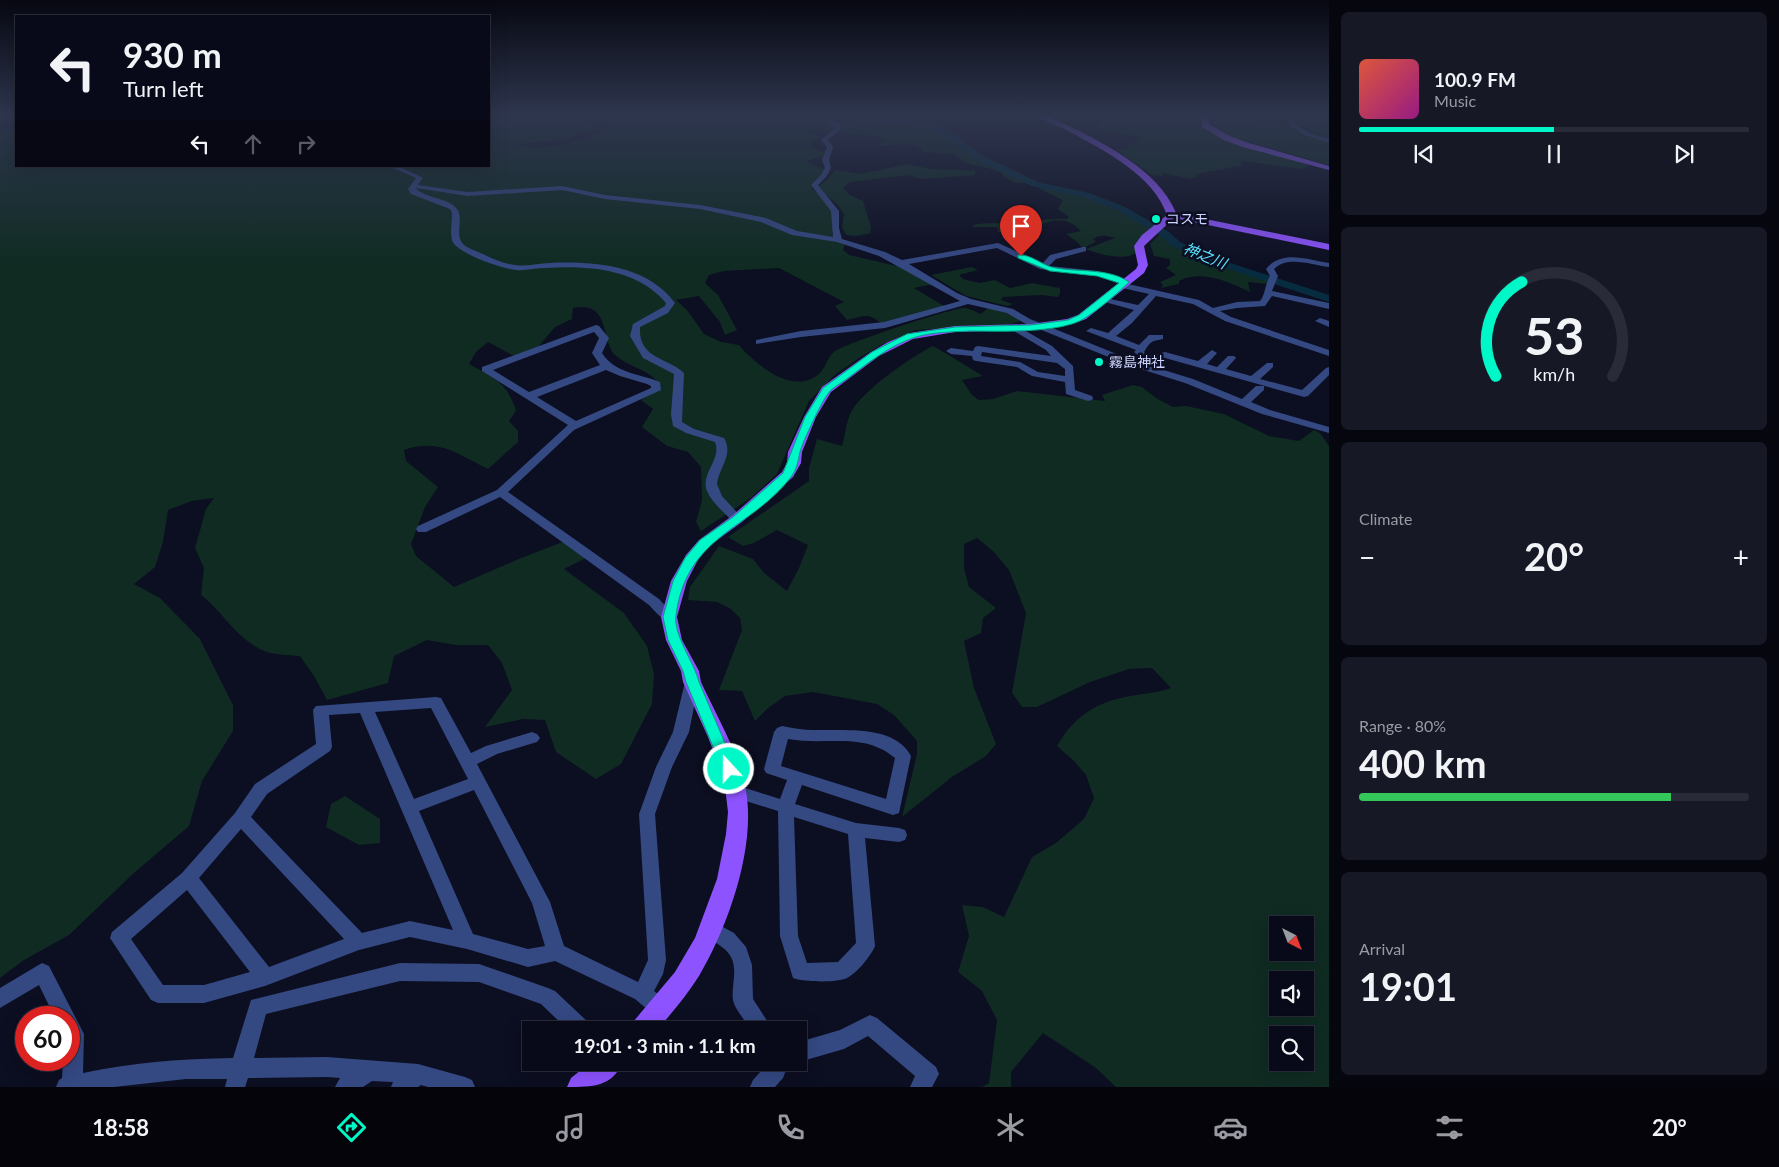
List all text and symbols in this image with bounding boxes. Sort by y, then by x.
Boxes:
text: 930 m [123,33,222,75]
icon: left [40,35,105,100]
text: 100.9 FM [1434,68,1516,91]
text: Turn left [123,75,204,102]
text: Music [1434,91,1476,110]
icon: left [186,130,214,158]
icon: ahead [239,130,267,158]
icon: right [292,130,320,158]
icon: previous [1410,140,1438,168]
icon: pause [1540,140,1568,168]
icon: next [1670,140,1698,168]
pin [1000,205,1042,256]
place label: コスモ [1166,210,1208,227]
icon: arrive [1007,212,1035,240]
marker: コスモ [1150,213,1162,225]
water label: 神之川 [1181,238,1231,273]
text: 53 [1524,304,1584,366]
place label: 霧島神社 [1109,353,1165,370]
marker: 霧島神社 [1093,356,1105,368]
text: km/h [1533,363,1575,385]
text: Climate [1359,509,1412,528]
text: 20° [1524,533,1584,579]
text: − [1359,540,1375,574]
text: + [1733,540,1749,574]
text: Range · 80% [1359,716,1446,735]
text: 400 km [1359,740,1487,786]
position arrow [702,742,754,794]
north arrow [1269,916,1314,961]
map controls [1269,916,1314,1071]
text: Arrival [1359,939,1405,958]
text: 19:01 [1359,963,1457,1009]
button: sound [1269,971,1314,1016]
speed limit sign: 60 [15,1006,80,1071]
button: search [1269,1026,1314,1071]
text: 19:01 · 3 min · 1.1 km [573,1034,756,1057]
icon: directions [334,1110,369,1145]
icon: music [553,1110,588,1145]
icon: phone [773,1110,808,1145]
icon: climate [993,1110,1028,1145]
icon: car [1213,1110,1248,1145]
icon: filters [1432,1110,1467,1145]
text: 18:58 [92,1114,149,1141]
text: 20° [1652,1114,1687,1141]

